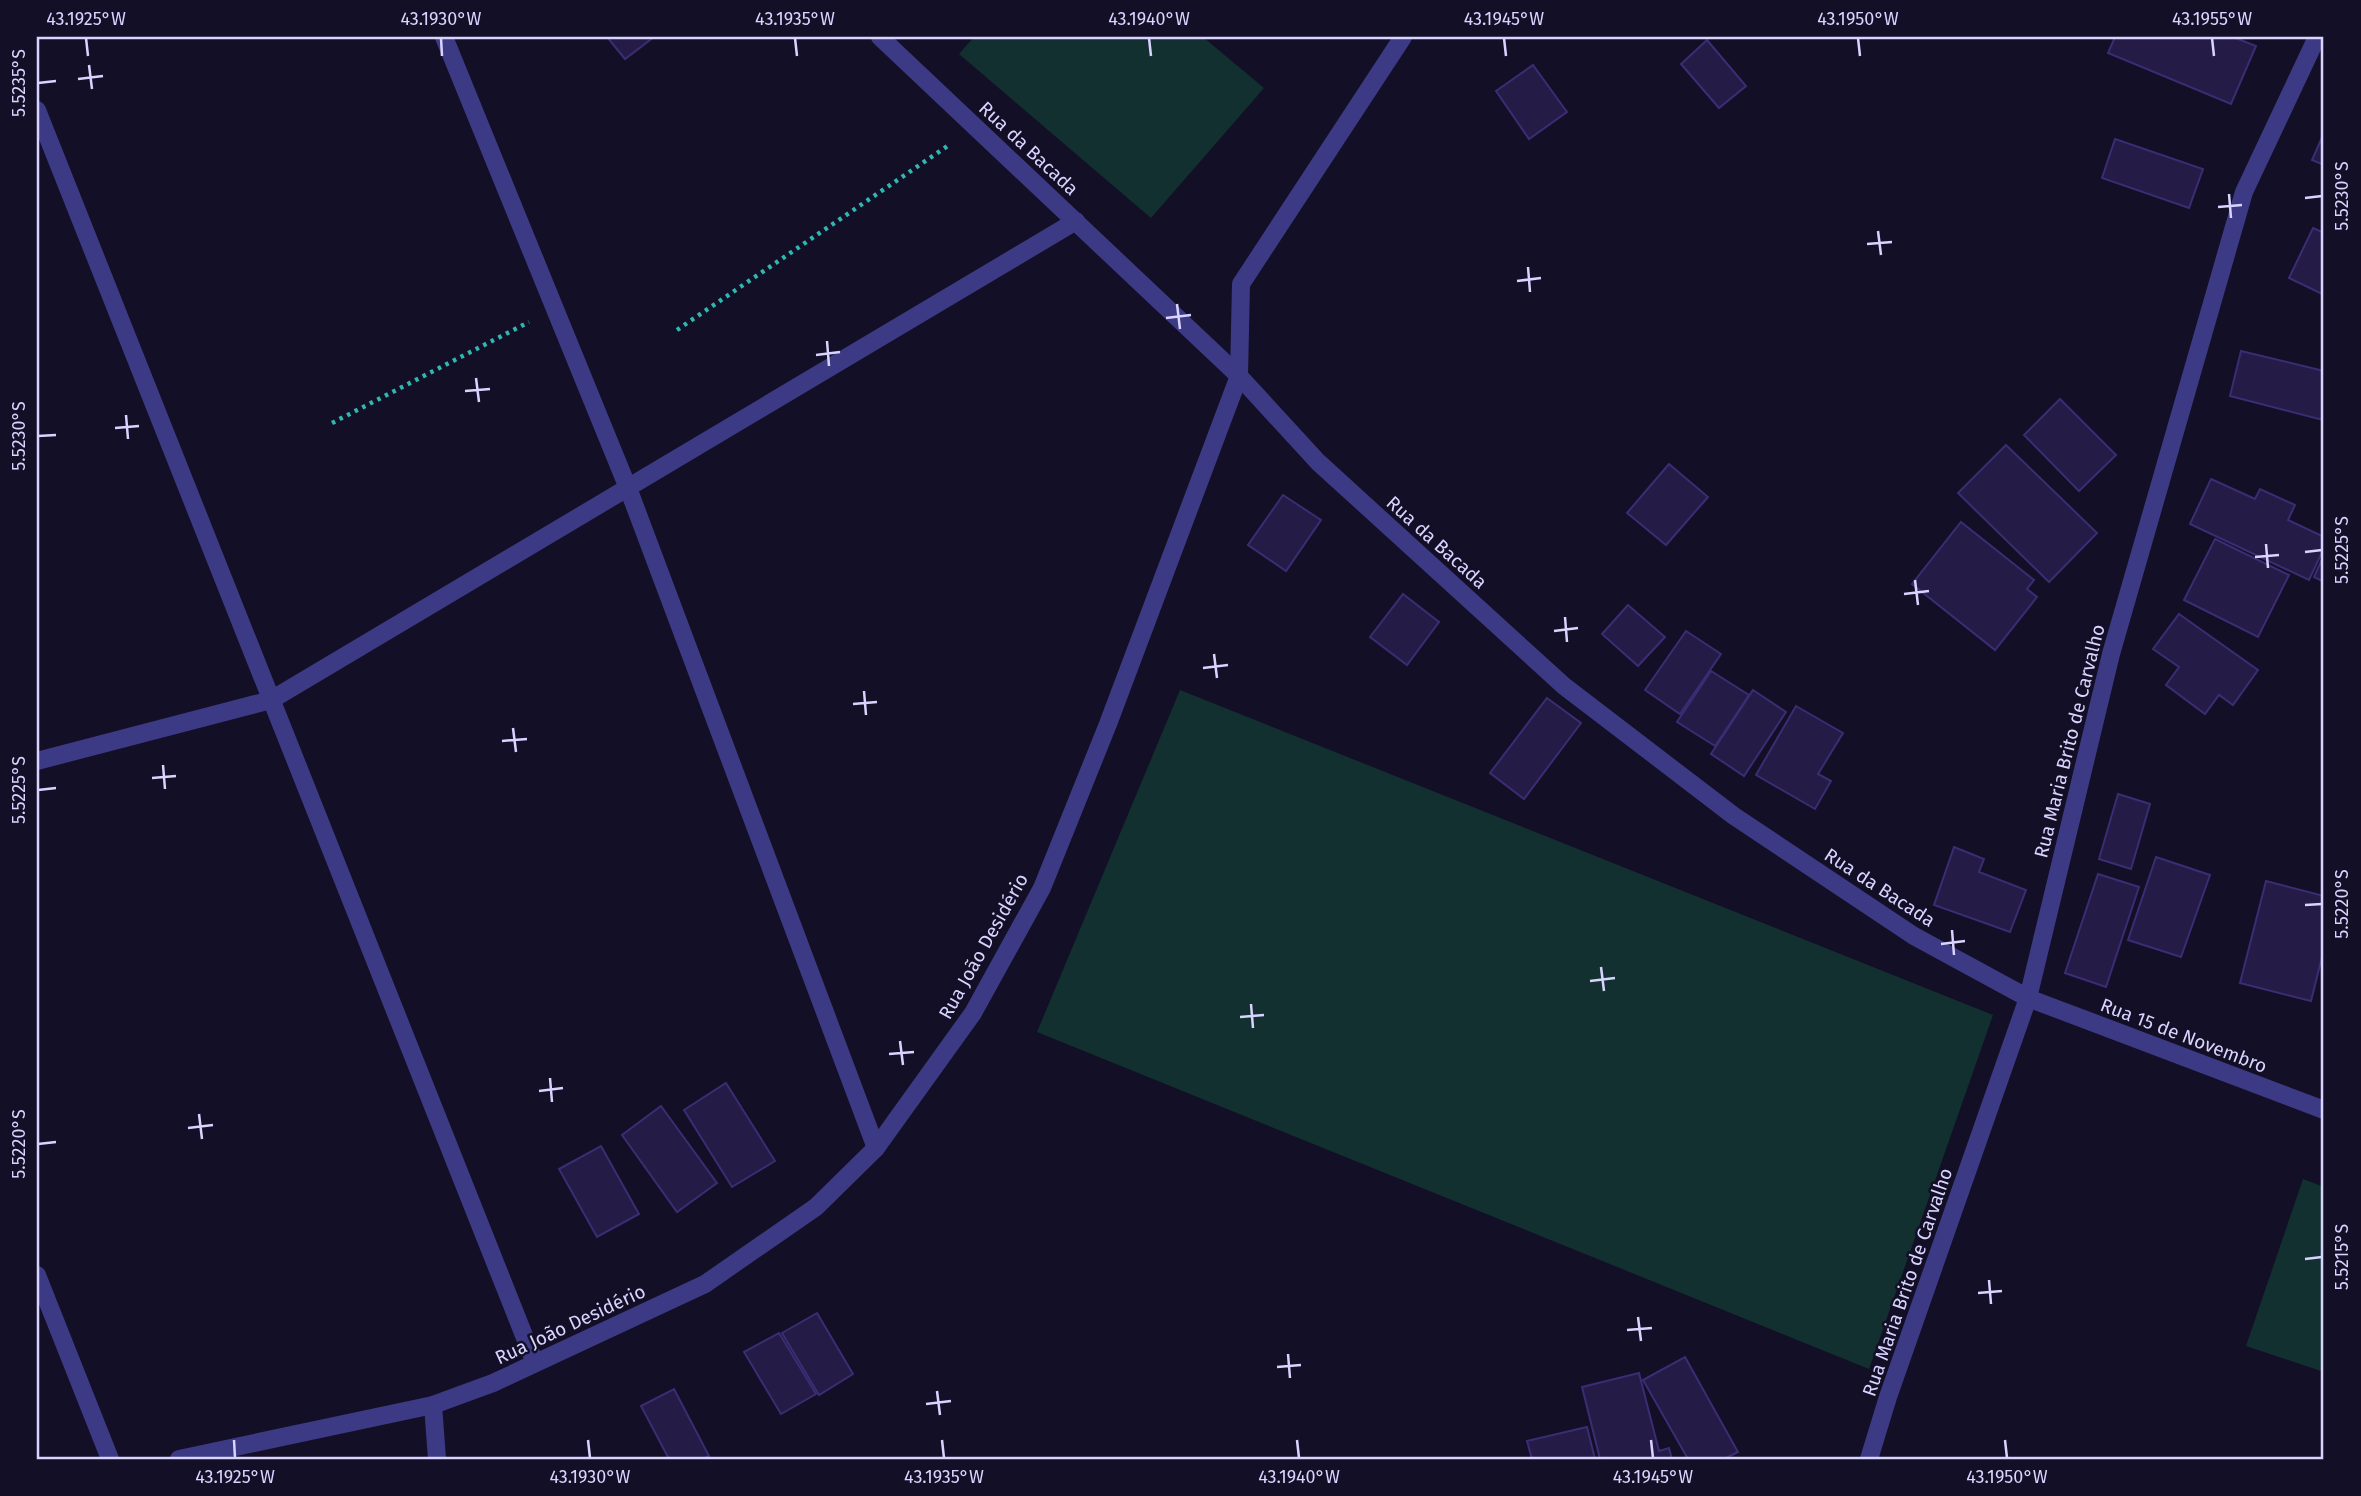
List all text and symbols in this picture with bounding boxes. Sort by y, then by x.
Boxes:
text: 43.1925°W [46,8,126,30]
text: 43.1930°W [401,8,482,30]
text: 43.1935°W [755,8,835,30]
text: 43.1940°W [1108,8,1190,30]
text: 43.1945°W [1464,8,1544,30]
text: 43.1950°W [1817,8,1899,30]
text: 43.1955°W [2172,8,2252,30]
text: 5.5235°S [8,49,30,117]
street label: Rua da Bacada [974,96,1083,200]
text: 5.5230°S [2331,161,2353,231]
text: 5.5230°S [8,401,30,471]
street label: Rua da Bacada [1382,491,1492,594]
text: 5.5225°S [2331,516,2353,584]
street label: Rua Maria Brito de Carvalho [2029,622,2110,860]
text: 5.5225°S [8,756,30,824]
street label: Rua da Bacada [1820,843,1939,932]
street label: Rua João Desidério [934,869,1033,1023]
text: 5.5220°S [2331,869,2353,939]
street label: Rua 15 de Novembro [2097,993,2270,1078]
text: 5.5220°S [8,1109,30,1179]
street label: Rua Maria Brito de Carvalho [1858,1165,1957,1399]
text: 5.5215°S [2331,1223,2353,1290]
street label: Rua João Desidério [491,1279,649,1369]
text: 43.1925°W [195,1466,275,1488]
text: 43.1930°W [550,1466,631,1488]
text: 43.1935°W [904,1466,984,1488]
text: 43.1940°W [1258,1466,1340,1488]
text: 43.1945°W [1613,1466,1693,1488]
text: 43.1950°W [1966,1466,2048,1488]

